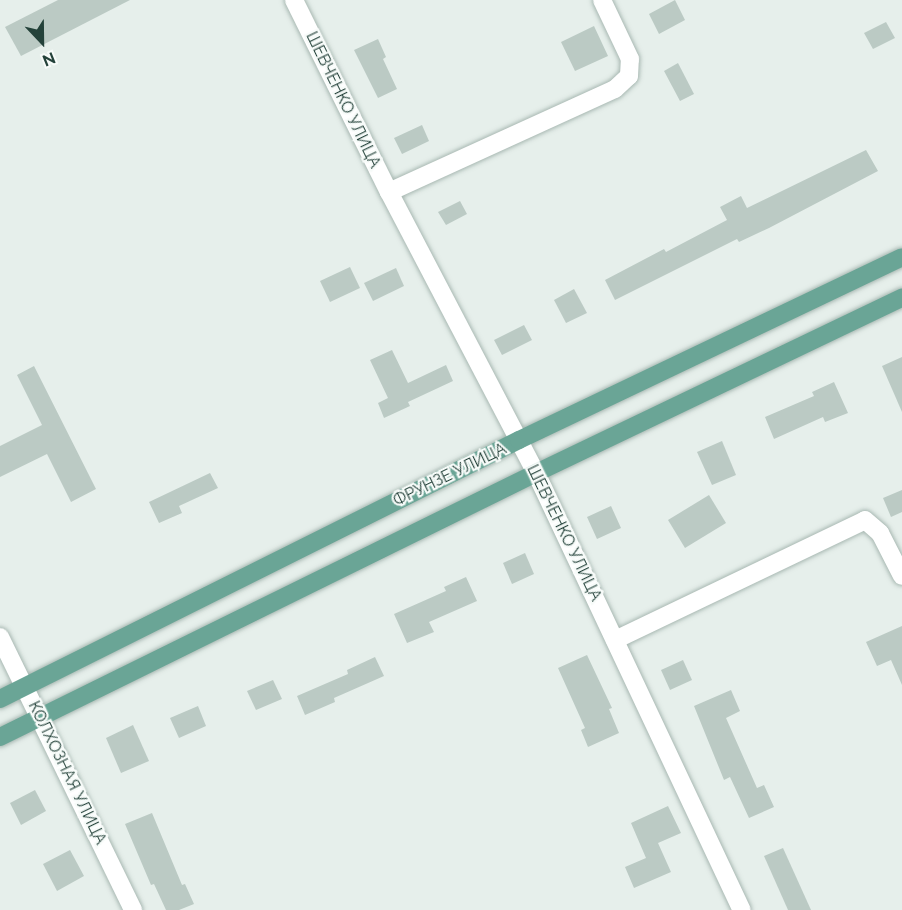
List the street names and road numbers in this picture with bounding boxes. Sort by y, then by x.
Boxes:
street label: ШЕВЧЕНКО УЛИЦА [302,29,384,171]
street label: ФРУНЗЕ УЛИЦА [390,439,510,511]
street label: ШЕВЧЕНКО УЛИЦА [523,462,605,604]
street label: КОЛХОЗНАЯ УЛИЦА [24,698,110,848]

